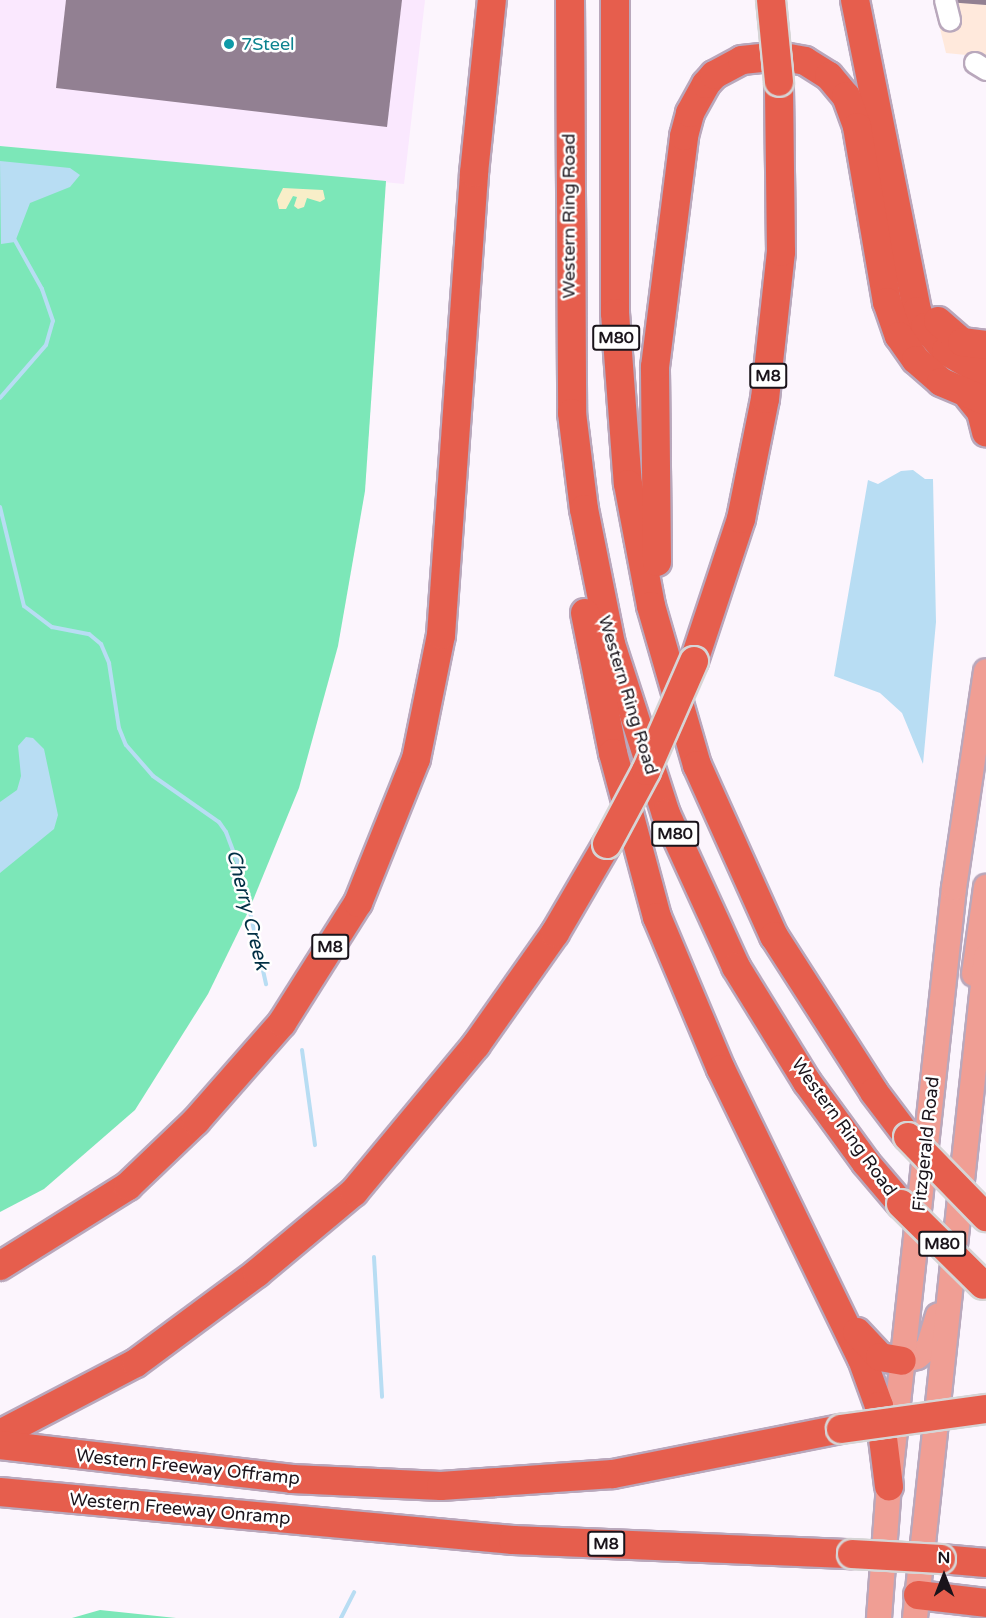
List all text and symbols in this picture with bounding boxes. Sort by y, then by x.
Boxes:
place label: 7Steel [241,33,295,55]
marker: 7Steel [222,37,236,51]
street label: Western Ring Road [558,133,580,299]
road number: M80 [592,325,640,351]
road number: M8 [748,363,788,389]
street label: Western Ring Road [594,613,662,777]
road number: M80 [651,821,699,847]
water label: Cherry Creek [220,847,274,973]
road number: M8 [310,934,350,960]
street label: Western Ring Road [787,1054,901,1200]
street label: Fitzgerald Road [908,1076,944,1212]
road number: M80 [918,1231,966,1257]
street label: Western Freeway Offramp [75,1445,301,1489]
street label: Western Freeway Onramp [69,1489,291,1529]
road number: M8 [586,1531,626,1557]
north arrow [914,1546,974,1606]
text: N [938,1548,950,1568]

